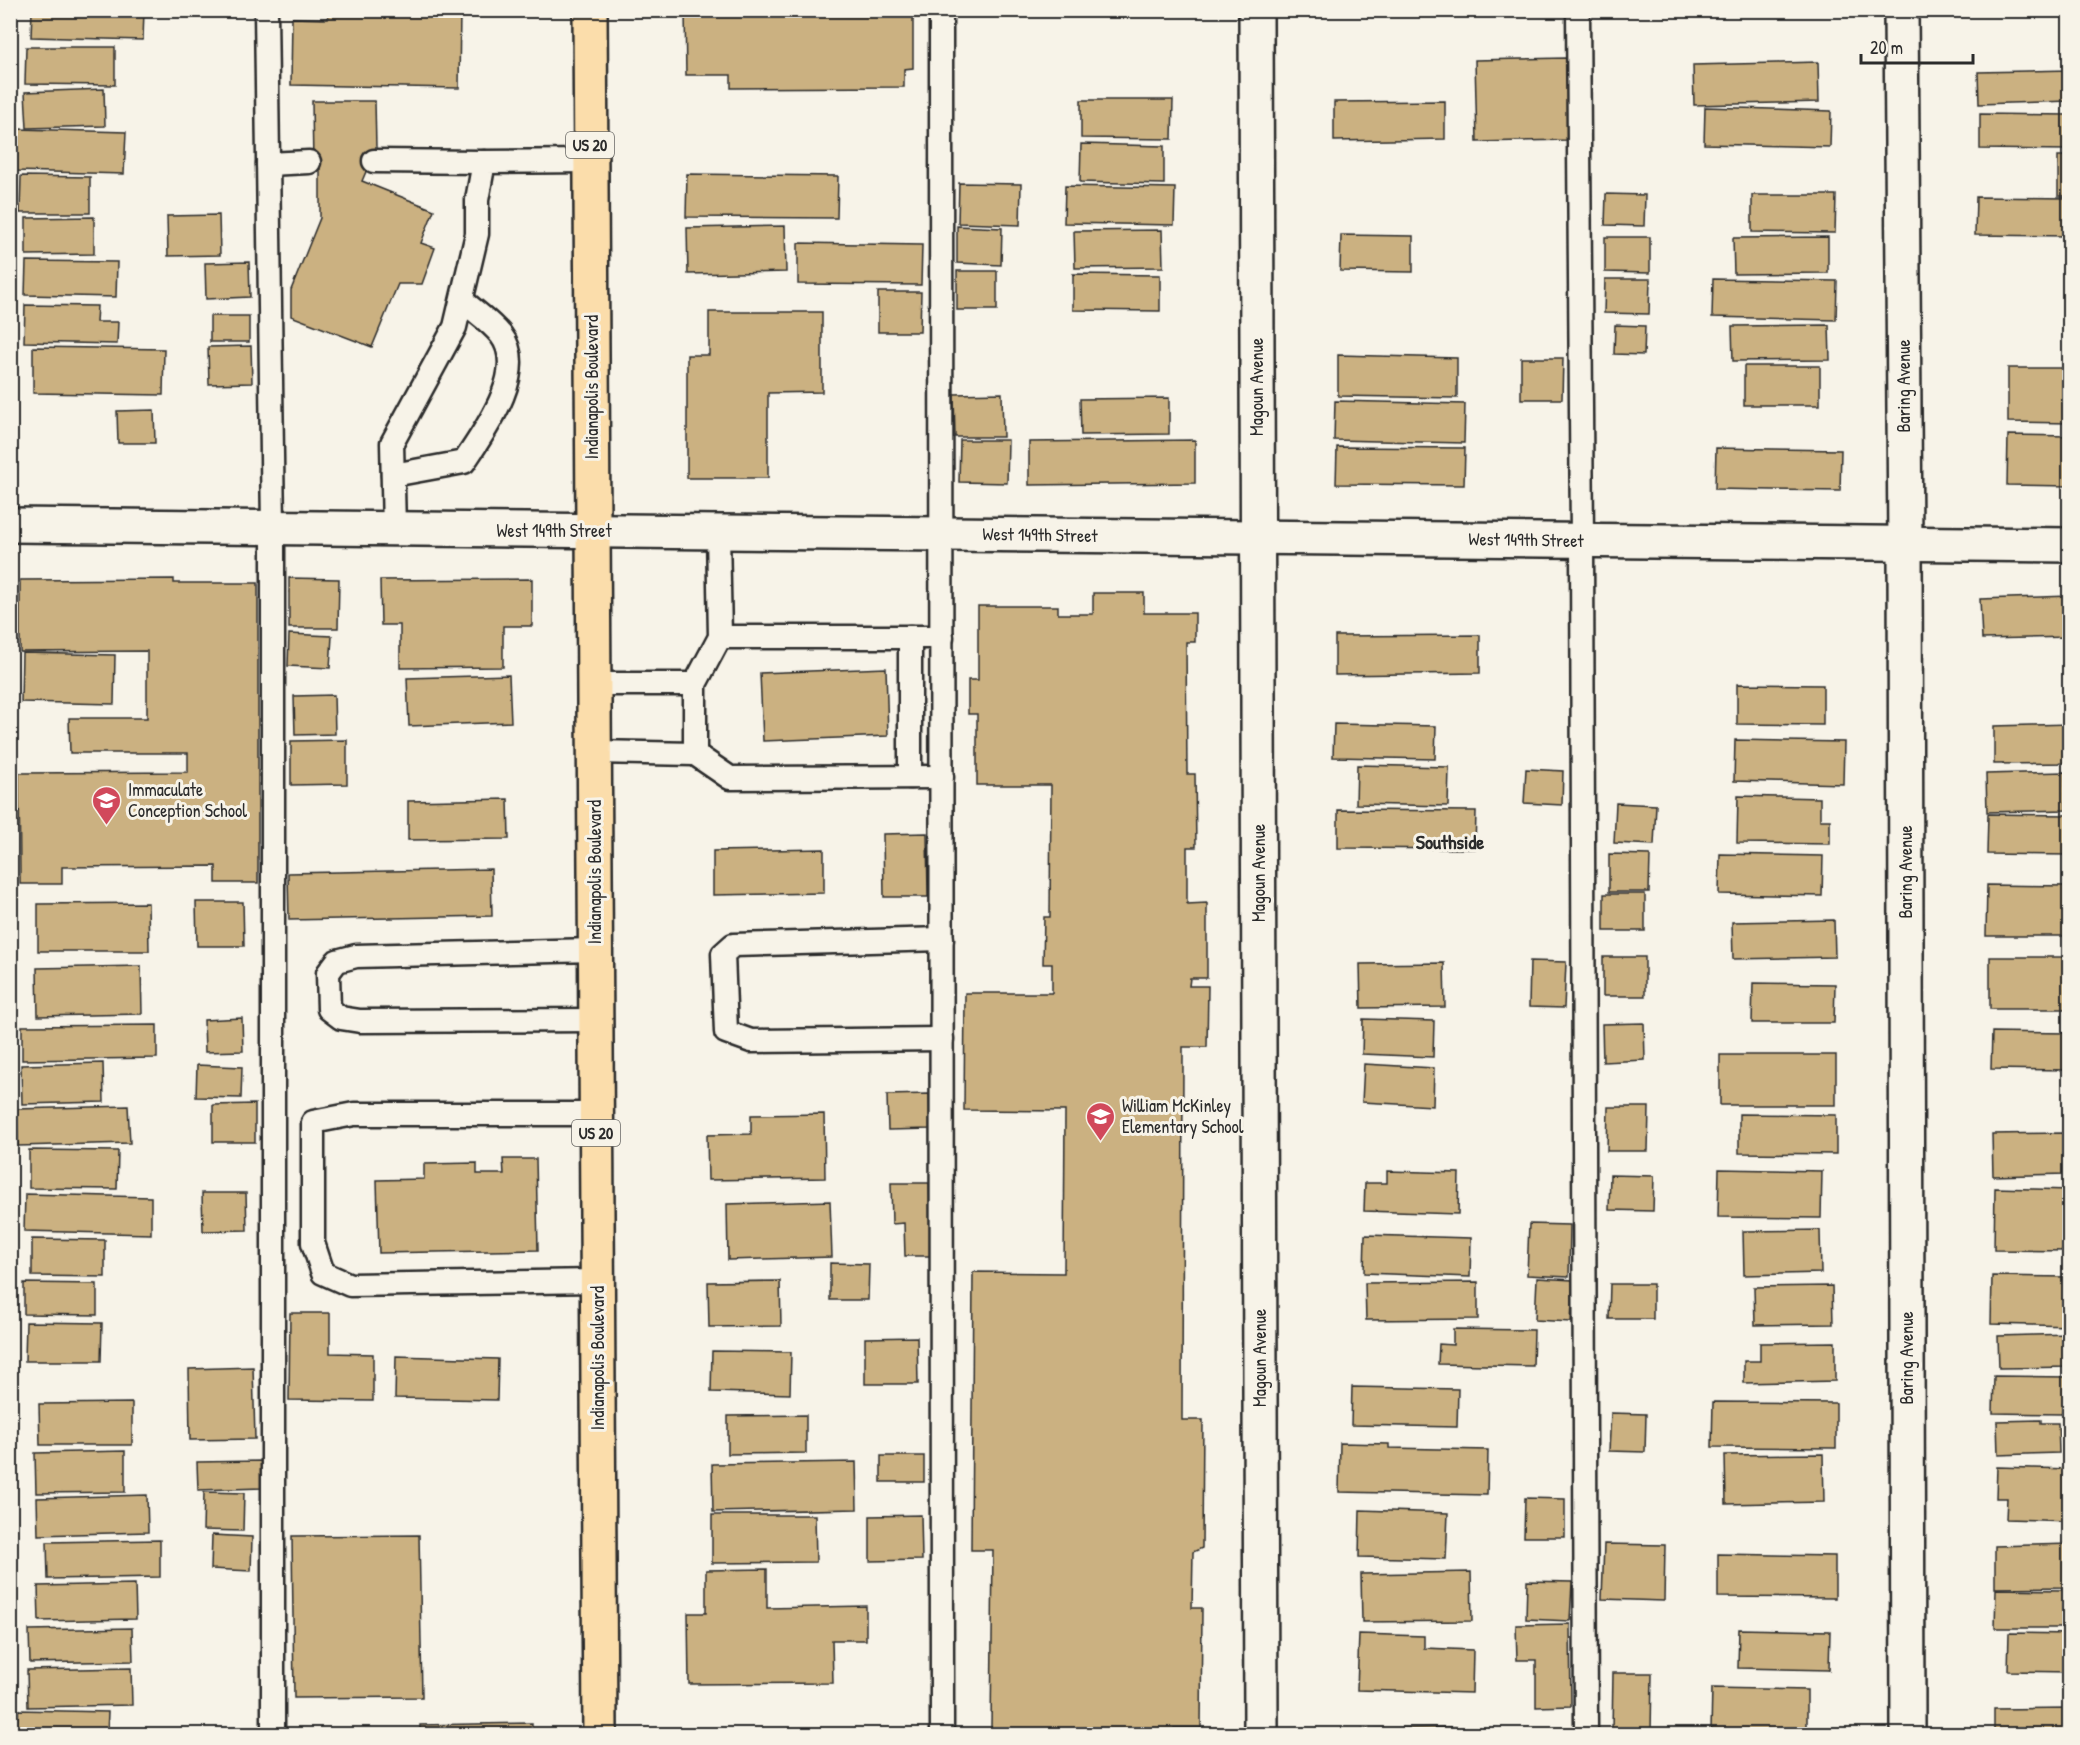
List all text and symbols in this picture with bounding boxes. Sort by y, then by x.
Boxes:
scale bar [1861,27,1974,65]
text: 20 m [1870,35,1903,60]
road number: US 20 [566,132,614,158]
street label: Indianapolis Boulevard [579,315,604,459]
street label: Magoun Avenue [1244,338,1269,436]
street label: Baring Avenue [1891,339,1916,433]
street label: West 149th Street [496,518,612,543]
street label: West 149th Street [982,521,1099,548]
street label: West 149th Street [1468,526,1585,553]
place label: Immaculate Conception School [128,777,247,823]
school or university icon: Immaculate Conception School [91,784,123,826]
street label: Indianapolis Boulevard [582,800,607,944]
street label: Magoun Avenue [1246,824,1271,922]
street label: Baring Avenue [1893,825,1918,919]
district label: Southside [1416,828,1484,855]
place label: William McKinley Elementary School [1122,1093,1244,1139]
school or university icon: William McKinley Elementary School [1085,1100,1117,1142]
road number: US 20 [572,1120,620,1146]
street label: Indianapolis Boulevard [585,1286,610,1430]
street label: Magoun Avenue [1247,1309,1272,1407]
street label: Baring Avenue [1894,1311,1919,1405]

